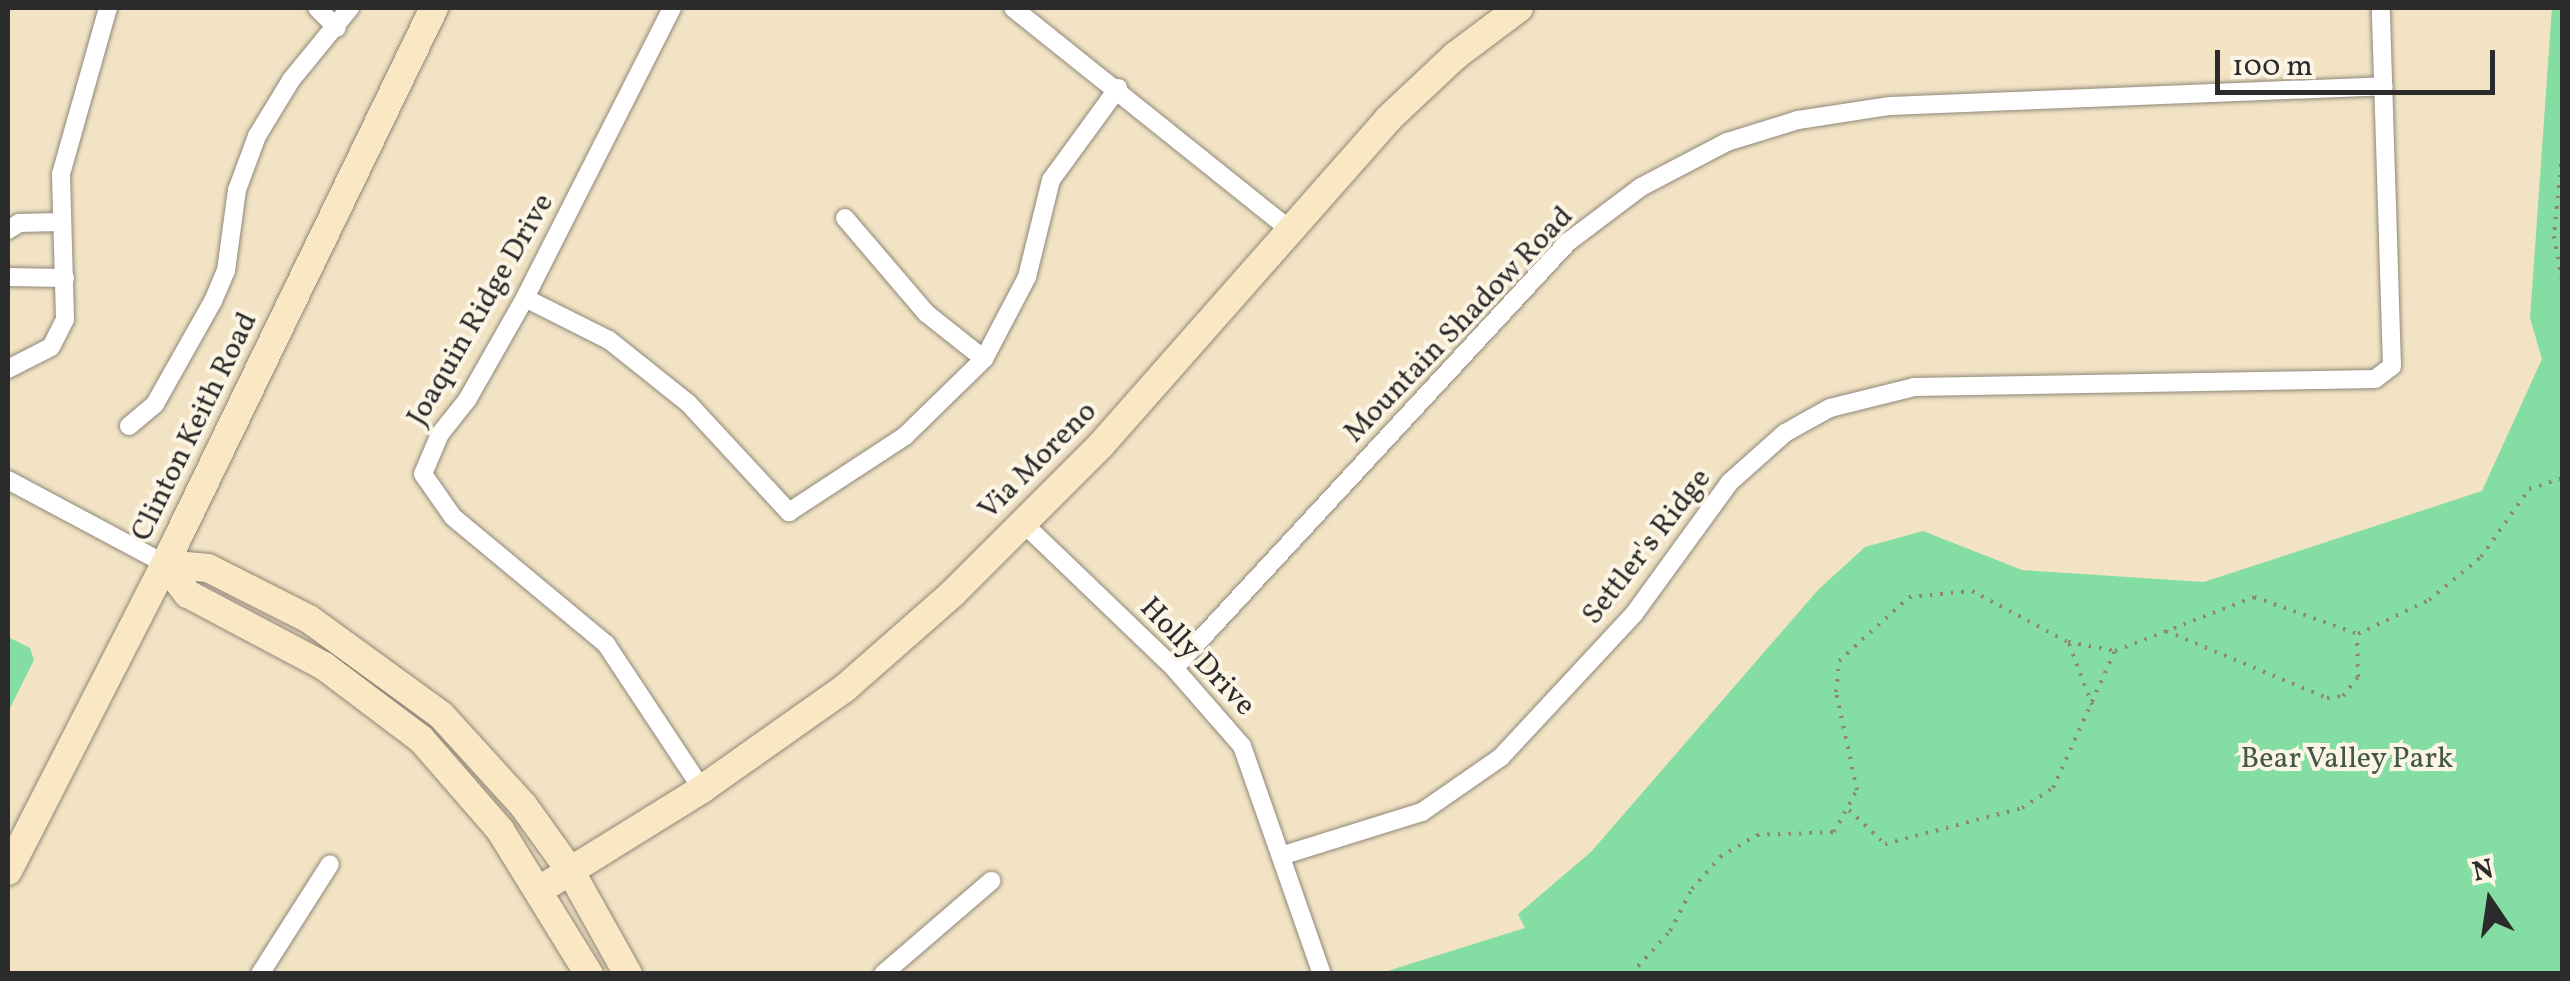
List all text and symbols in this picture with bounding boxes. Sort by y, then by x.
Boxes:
scale bar [2220,30,2500,92]
text: 100 m [2232,46,2313,88]
street label: Joaquin Ridge Drive [400,187,562,433]
street label: Mountain Shadow Road [1336,199,1582,451]
street label: Clinton Keith Road [124,307,266,547]
street label: Via Moreno [971,394,1105,528]
street label: Settler's Ridge [1575,462,1719,632]
street label: Holly Drive [1131,590,1263,724]
park label: Bear Valley Park [2240,741,2454,777]
text: N [2469,850,2497,893]
north arrow [2440,851,2540,951]

